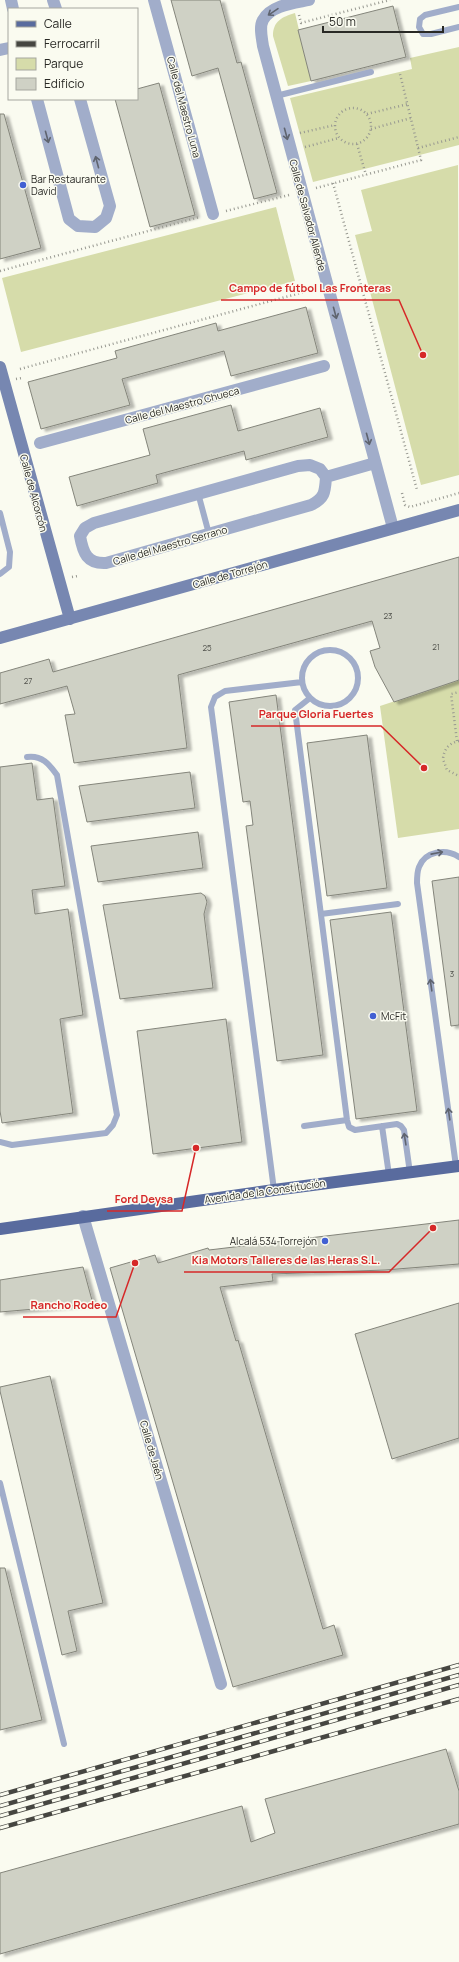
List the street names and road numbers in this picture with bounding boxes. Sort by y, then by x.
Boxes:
street label: Calle del Maestro Luna [164,55,204,159]
street label: Calle de Salvador Allende [286,158,330,273]
street label: Calle del Maestro Chueca [123,383,241,427]
street label: Calle de Alcorcón [17,453,51,533]
street label: Calle del Maestro Serrano [111,522,229,568]
street label: Calle de Torrejón [191,557,269,591]
street label: Avenida de la Constitución [204,1176,326,1206]
street label: Calle de Jaén [137,1419,167,1481]

